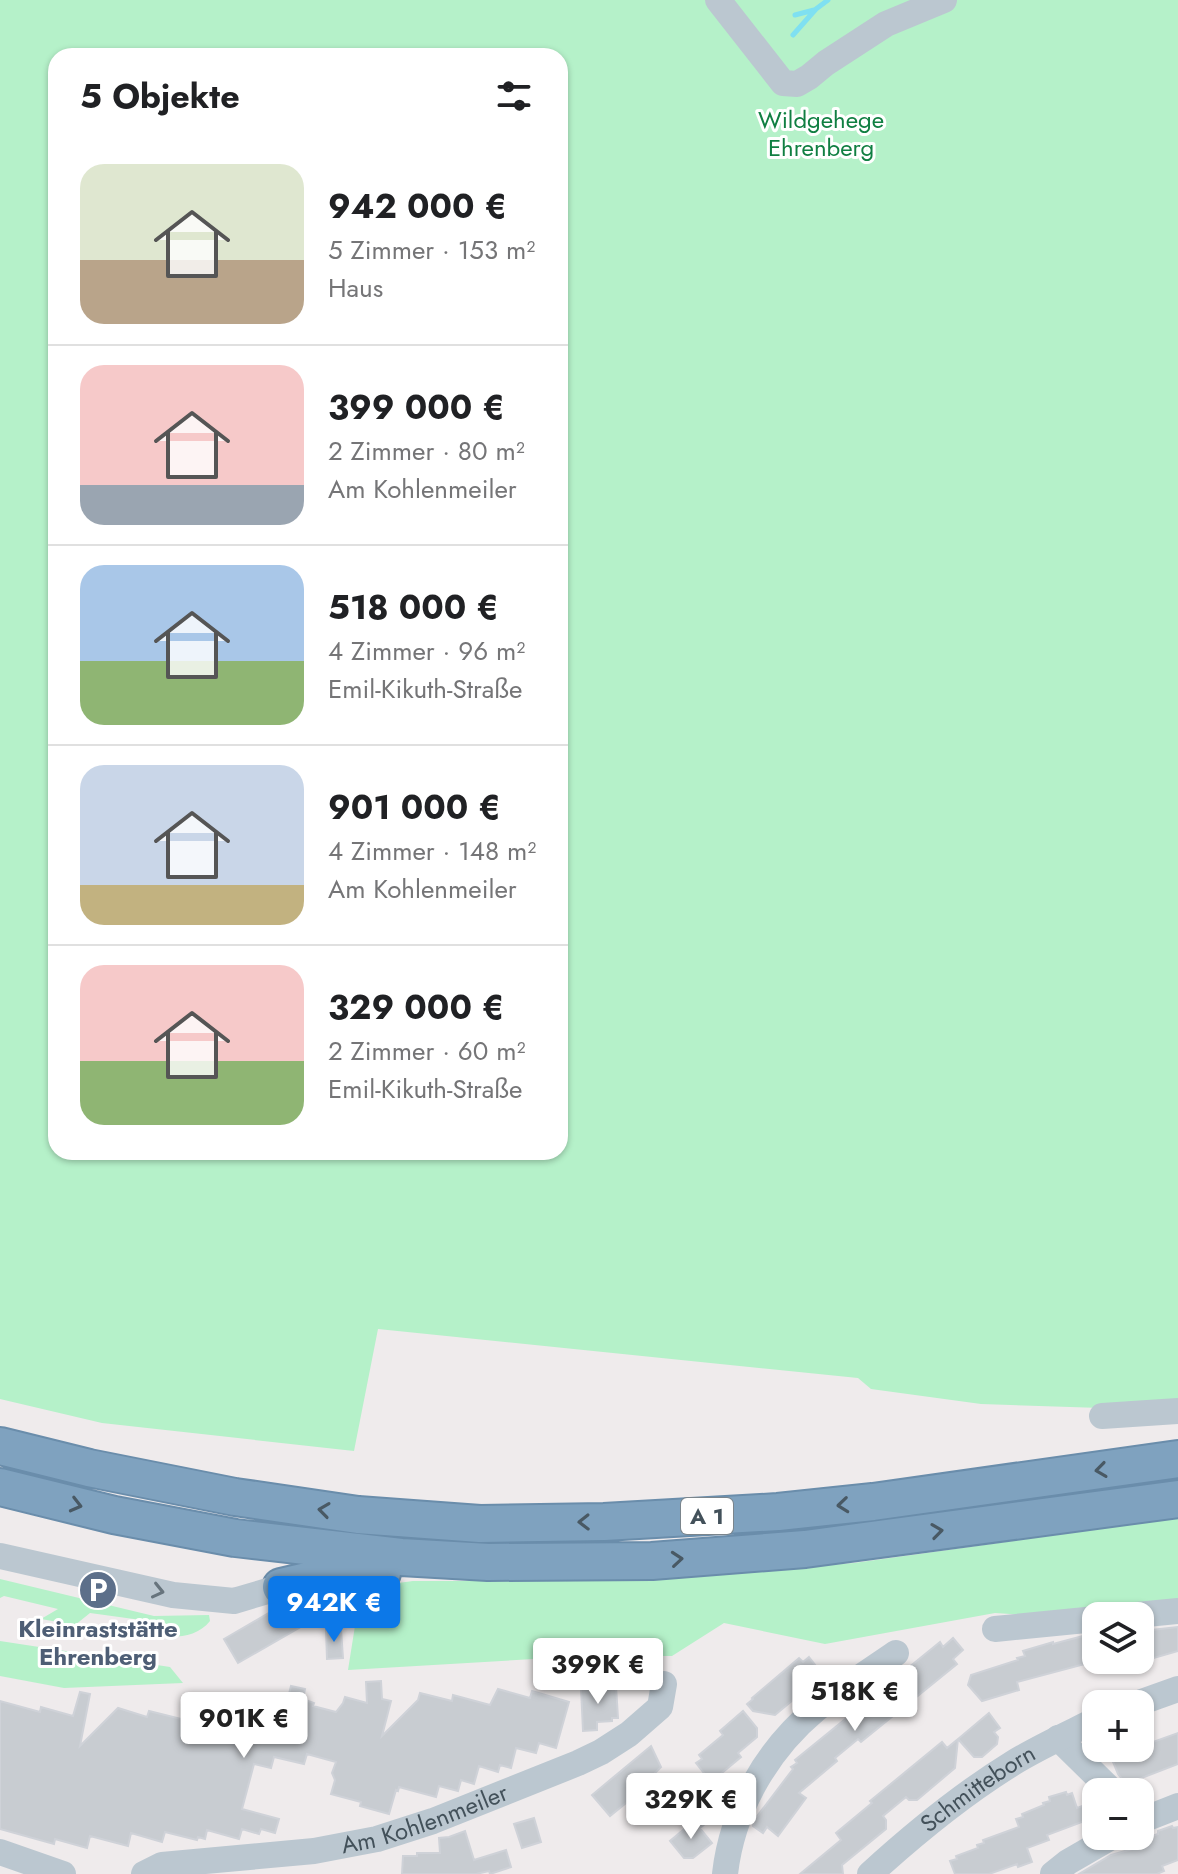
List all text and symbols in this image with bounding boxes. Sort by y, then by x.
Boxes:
text: 5 Objekte [80,72,240,121]
icon: filters [492,74,536,118]
park label: Wildgehege Ehrenberg [758,102,884,165]
text: 942 000 € [328,182,507,231]
icon: home [144,196,240,292]
text: 5 Zimmer · 153 m² [328,231,535,269]
text: Haus [328,269,383,307]
text: 399 000 € [328,383,505,432]
icon: home [144,397,240,493]
text: 2 Zimmer · 80 m² [328,432,525,470]
text: Am Kohlenmeiler [328,470,517,508]
text: 518 000 € [328,583,499,632]
icon: home [144,597,240,693]
text: 4 Zimmer · 96 m² [328,632,525,670]
text: Emil-Kikuth-Straße [328,670,522,708]
text: 901 000 € [328,783,501,832]
icon: home [144,797,240,893]
text: 4 Zimmer · 148 m² [328,832,536,870]
text: Am Kohlenmeiler [328,870,517,908]
text: 329 000 € [328,983,504,1032]
icon: home [144,997,240,1093]
text: 2 Zimmer · 60 m² [328,1032,525,1070]
text: Emil-Kikuth-Straße [328,1070,522,1108]
one-way arrow [1094,1461,1108,1478]
one-way arrow [68,1496,82,1513]
one-way arrow [836,1496,849,1513]
road number: A 1 [681,1498,733,1534]
one-way arrow [318,1502,331,1519]
one-way arrow [577,1514,590,1531]
one-way arrow [931,1523,944,1540]
one-way arrow [671,1551,684,1568]
parking icon: Kleinraststätte Ehrenberg [77,1569,119,1611]
pin: 942K € [269,1576,399,1644]
one-way arrow [151,1582,164,1599]
text: 942K € [286,1583,382,1621]
map controls [1082,1602,1154,1850]
button: layers [1082,1602,1154,1674]
place label: Kleinraststätte Ehrenberg [18,1611,178,1674]
pin: 399K € [533,1638,663,1706]
text: 399K € [551,1645,645,1683]
pin: 518K € [790,1665,920,1733]
text: 518K € [810,1672,900,1710]
button: + [1082,1690,1154,1762]
pin: 901K € [179,1692,309,1760]
text: 901K € [199,1699,289,1737]
street label: Schmitteborn [912,1735,1042,1841]
pin: 329K € [626,1773,756,1841]
street label: Am Kohlenmeiler [338,1774,514,1862]
button: − [1082,1778,1154,1850]
text: 329K € [644,1780,738,1818]

